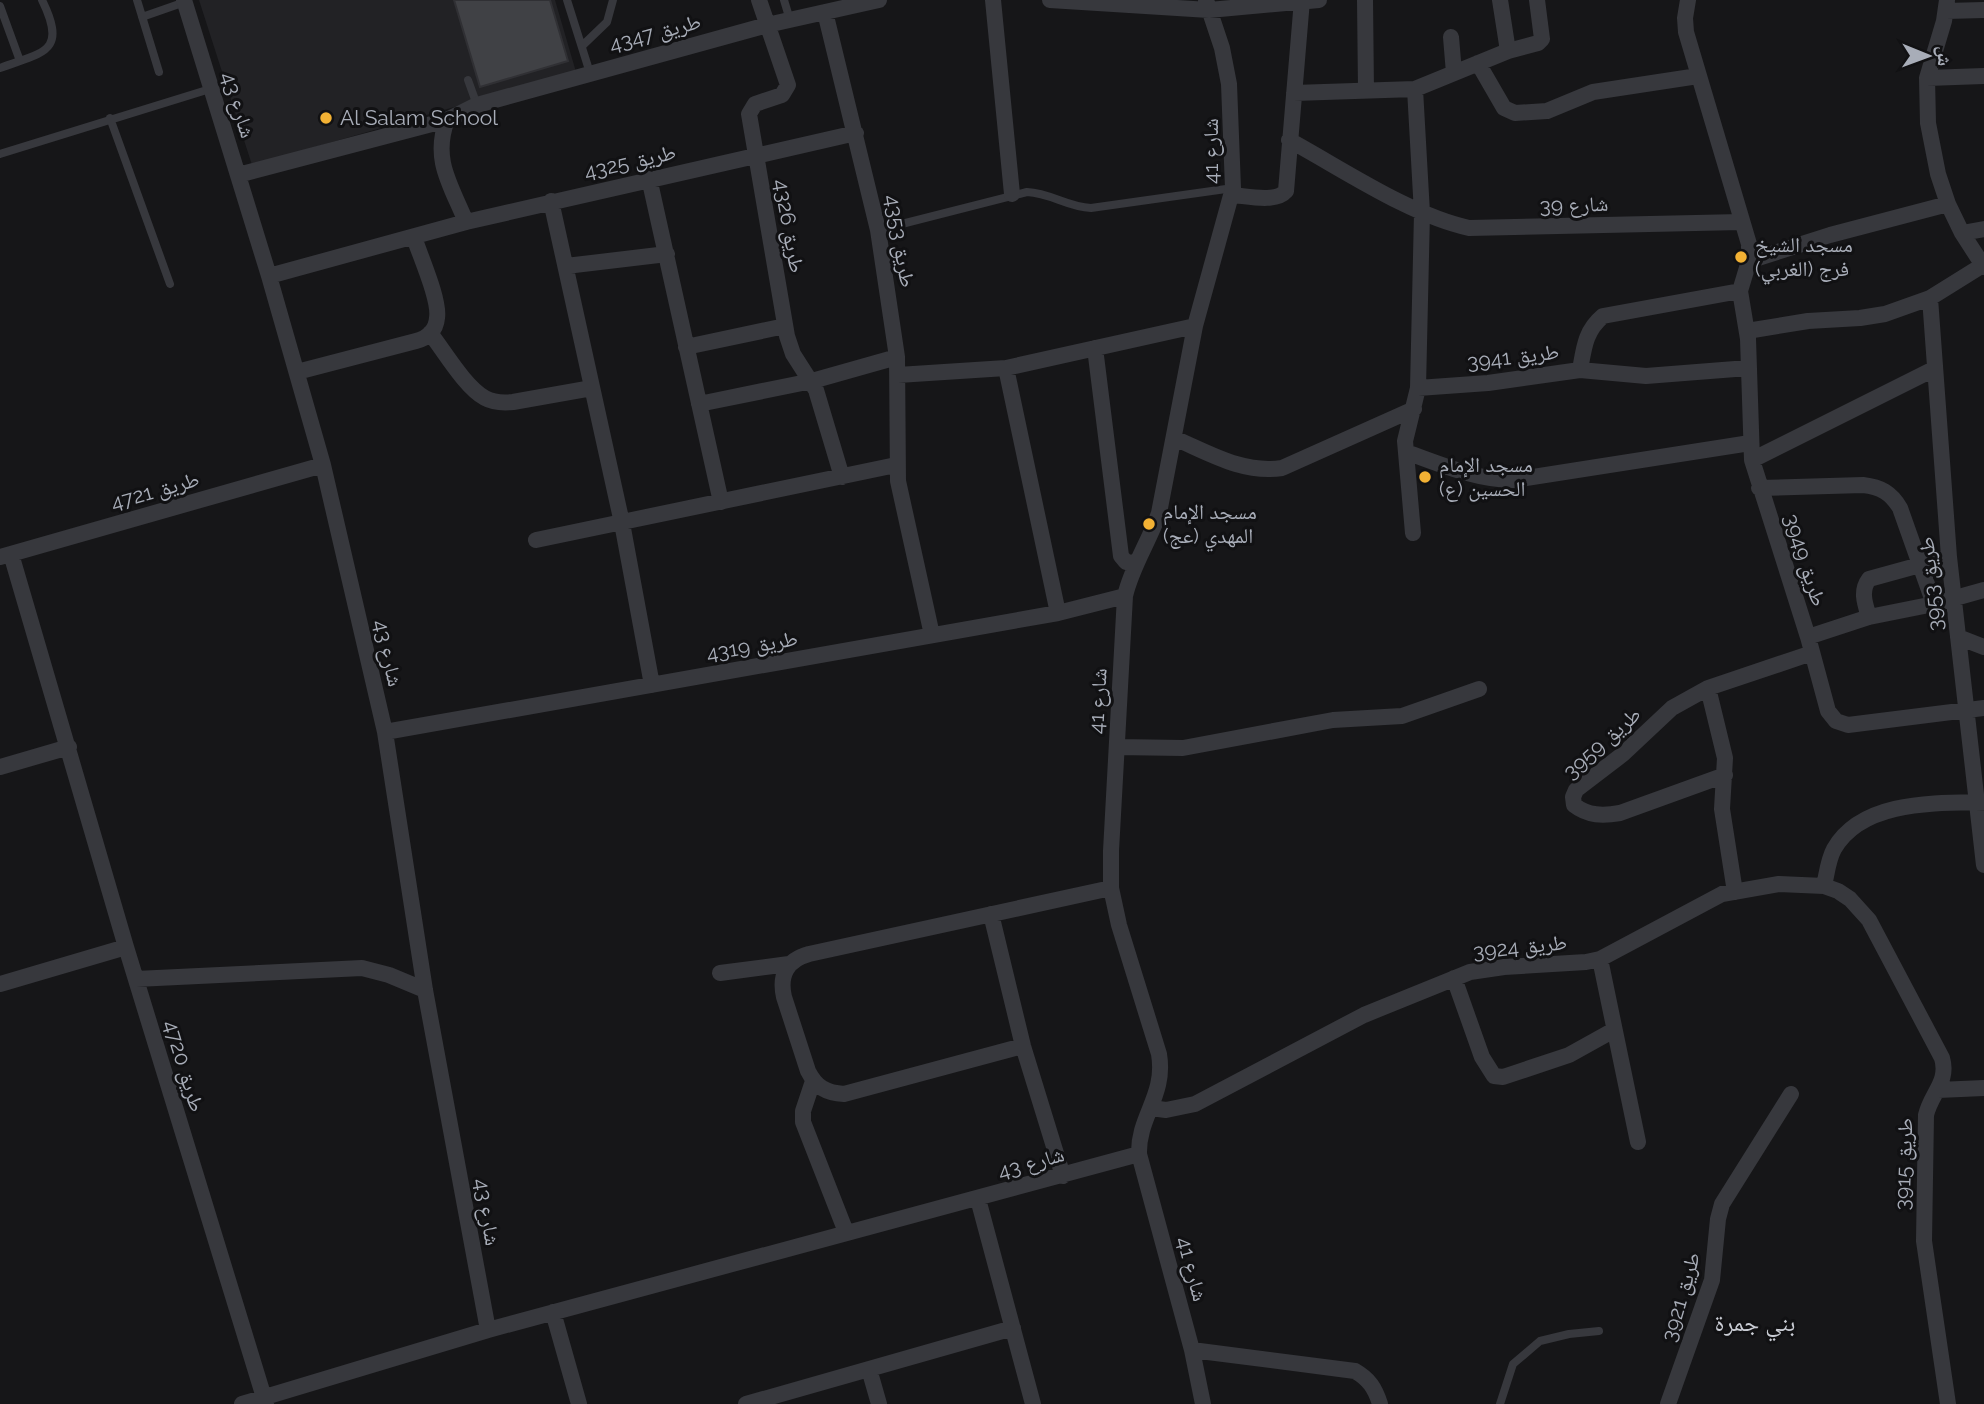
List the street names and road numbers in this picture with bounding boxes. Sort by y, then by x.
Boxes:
street label: طريق 4347 [606,8,704,58]
street label: شارع 43 [215,69,261,141]
street label: شارع 41 [1198,118,1224,184]
street label: طريق 4325 [582,139,678,185]
street label: طريق 4326 [768,177,810,275]
street label: شارع 39 [1539,191,1609,219]
street label: طريق 4353 [879,193,921,289]
street label: طريق 3941 [1466,338,1560,376]
street label: طريق 4721 [108,466,202,516]
street label: طريق 3949 [1778,510,1832,610]
street label: طريق 3953 [1913,536,1949,632]
street label: شارع 43 [368,617,408,689]
street label: طريق 4319 [704,625,800,667]
street label: شارع 41 [1083,667,1113,735]
street label: طريق 3959 [1558,701,1646,785]
street label: طريق 3924 [1472,929,1568,965]
street label: طريق 4720 [158,1017,210,1115]
street label: طريق 3915 [1889,1117,1919,1211]
street label: شارع 43 [995,1141,1067,1185]
street label: شارع 43 [468,1176,506,1248]
street label: شارع 41 [1171,1234,1213,1304]
street label: طريق 3921 [1656,1249,1706,1345]

